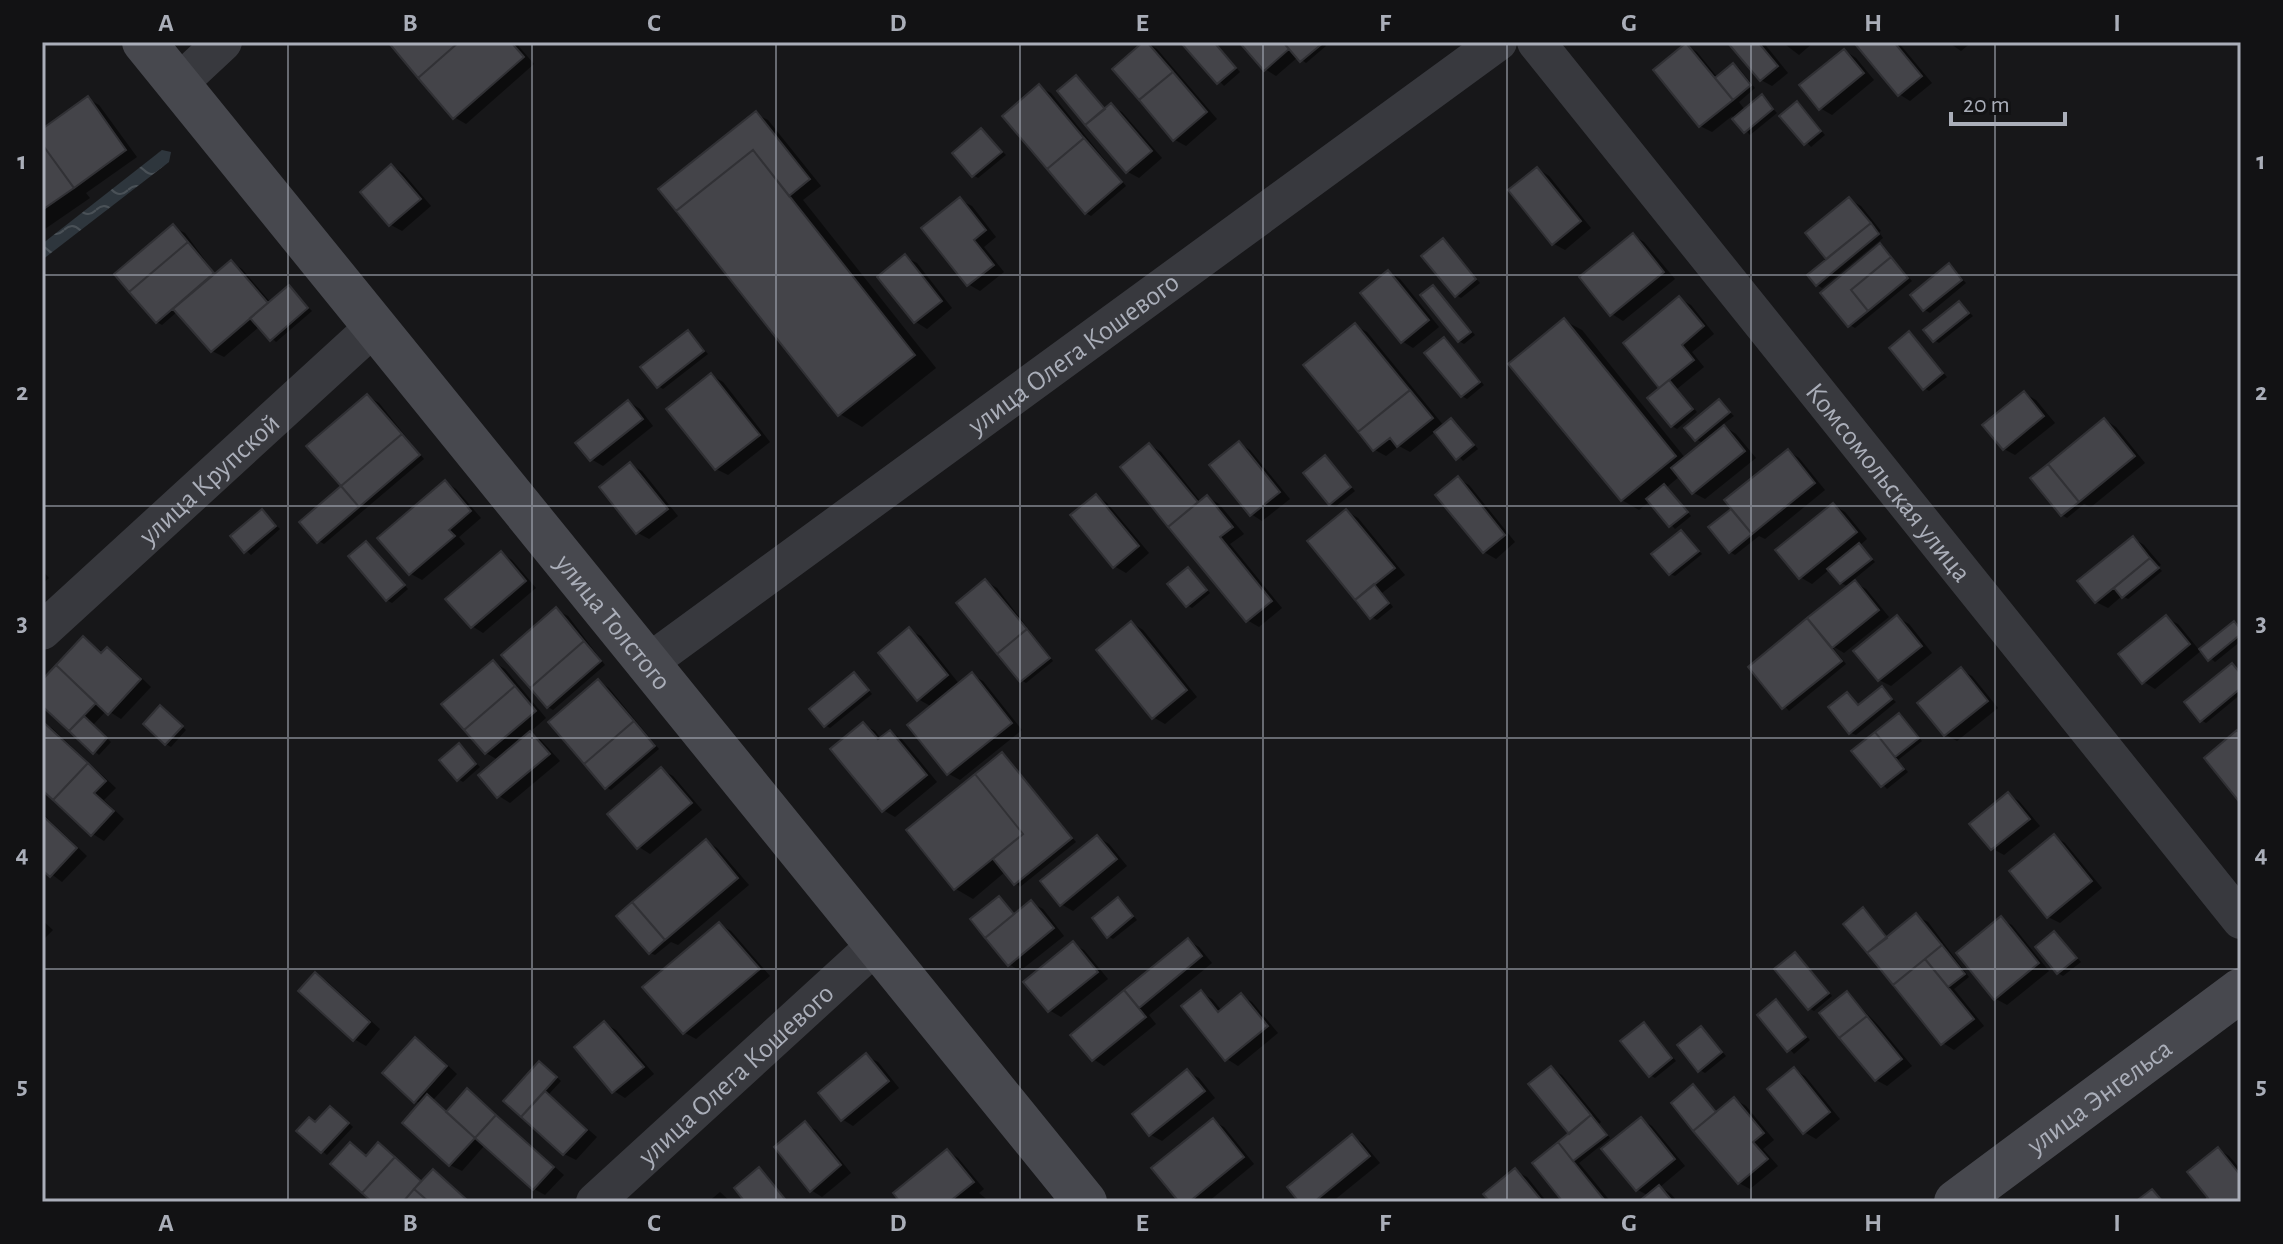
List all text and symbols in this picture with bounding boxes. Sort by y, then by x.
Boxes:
text: A [158,10,174,36]
text: B [402,10,418,36]
text: C [647,10,661,36]
text: D [889,10,907,36]
text: E [1135,10,1149,36]
text: F [1379,10,1392,36]
text: G [1621,10,1637,36]
text: H [1864,10,1882,36]
text: I [2113,10,2121,36]
scale bar [1951,76,2065,126]
text: 20 m [1963,93,2010,117]
text: 1 [17,148,27,174]
text: 1 [2256,148,2266,174]
street label: улица Олега Кошевого [963,268,1184,441]
street label: Комсомольская улица [1800,378,1976,588]
text: 2 [16,379,28,405]
text: 2 [2255,379,2267,405]
street label: улица Крупской [134,409,286,551]
street label: улица Толстого [549,549,676,696]
text: 3 [16,610,28,636]
text: 3 [2255,610,2267,636]
text: 4 [15,841,29,867]
text: 4 [2254,841,2268,867]
street label: улица Олега Кошевого [633,979,839,1172]
street label: улица Энгельса [2022,1034,2178,1161]
text: 5 [16,1073,28,1099]
text: 5 [2255,1073,2267,1099]
text: A [158,1210,174,1236]
text: B [402,1210,418,1236]
text: C [647,1210,661,1236]
text: D [889,1210,907,1236]
text: E [1135,1210,1149,1236]
text: F [1379,1210,1392,1236]
text: G [1621,1210,1637,1236]
text: H [1864,1210,1882,1236]
text: I [2113,1210,2121,1236]

